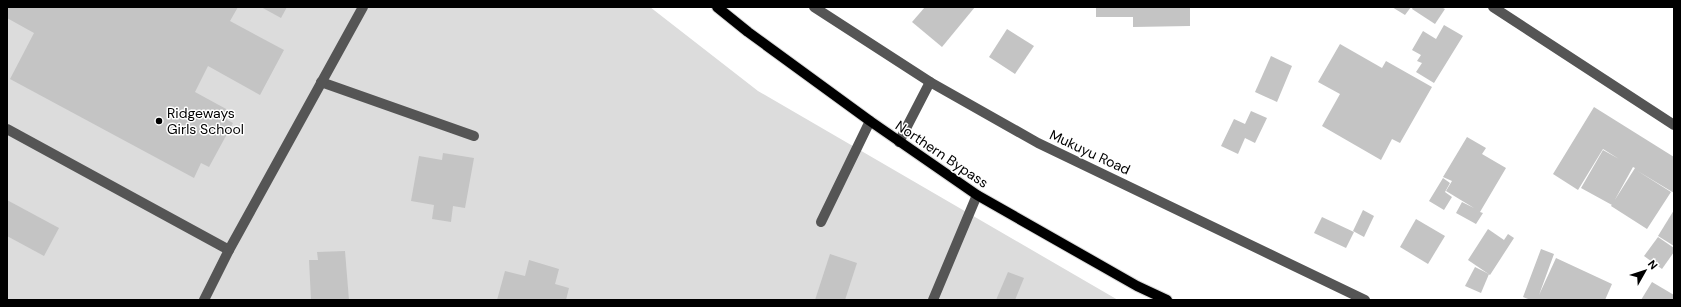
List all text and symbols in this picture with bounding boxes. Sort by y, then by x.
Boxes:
place label: Ridgeways Girls School [167,104,244,138]
marker: Ridgeways Girls School [154,116,164,126]
street label: Northern Bypass [892,116,992,192]
street label: Mukuyu Road [1047,125,1133,179]
north arrow [1625,251,1665,291]
text: N [1645,257,1661,272]

